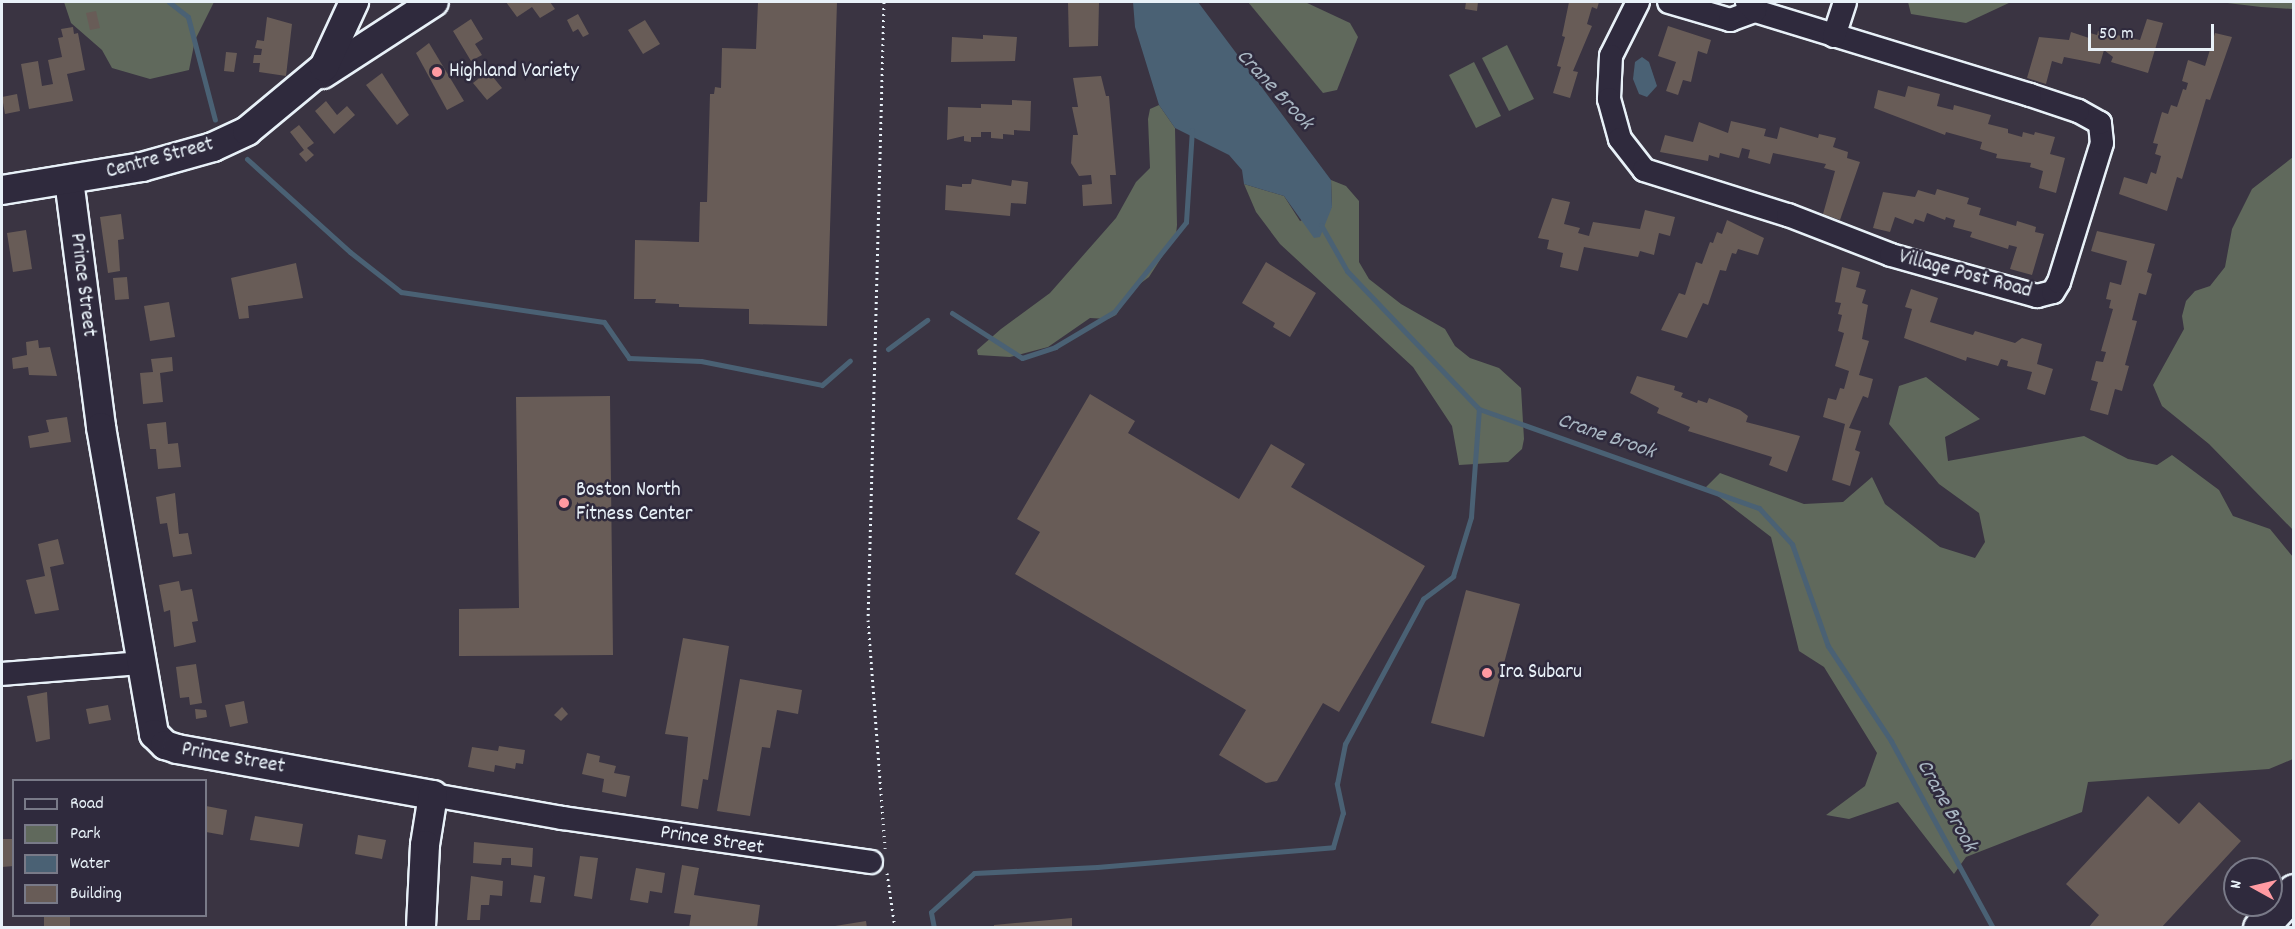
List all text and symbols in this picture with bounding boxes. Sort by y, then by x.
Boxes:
scale bar [2091,12,2217,50]
text: 50 m [2099,22,2134,47]
water label: Crane Brook [1230,44,1318,136]
place label: Highland Variety [449,59,579,85]
marker: Highland Variety [430,65,444,79]
street label: Centre Street [104,133,216,185]
street label: Prince Street [63,232,101,338]
street label: Village Post Road [1896,245,2034,305]
water label: Crane Brook [1554,408,1658,466]
place label: Boston North Fitness Center [576,478,692,528]
marker: Boston North Fitness Center [557,496,571,510]
place label: Ira Subaru [1499,660,1582,686]
marker: Ira Subaru [1480,666,1494,680]
street label: Prince Street [179,738,287,780]
water label: Crane Brook [1910,755,1982,857]
legend [12,779,207,917]
text: Road [70,792,104,817]
street label: Prince Street [658,820,766,862]
text: Park [70,822,101,847]
text: Water [70,852,110,877]
north arrow [2223,857,2283,917]
text: N [2225,879,2249,890]
text: Building [70,882,122,907]

